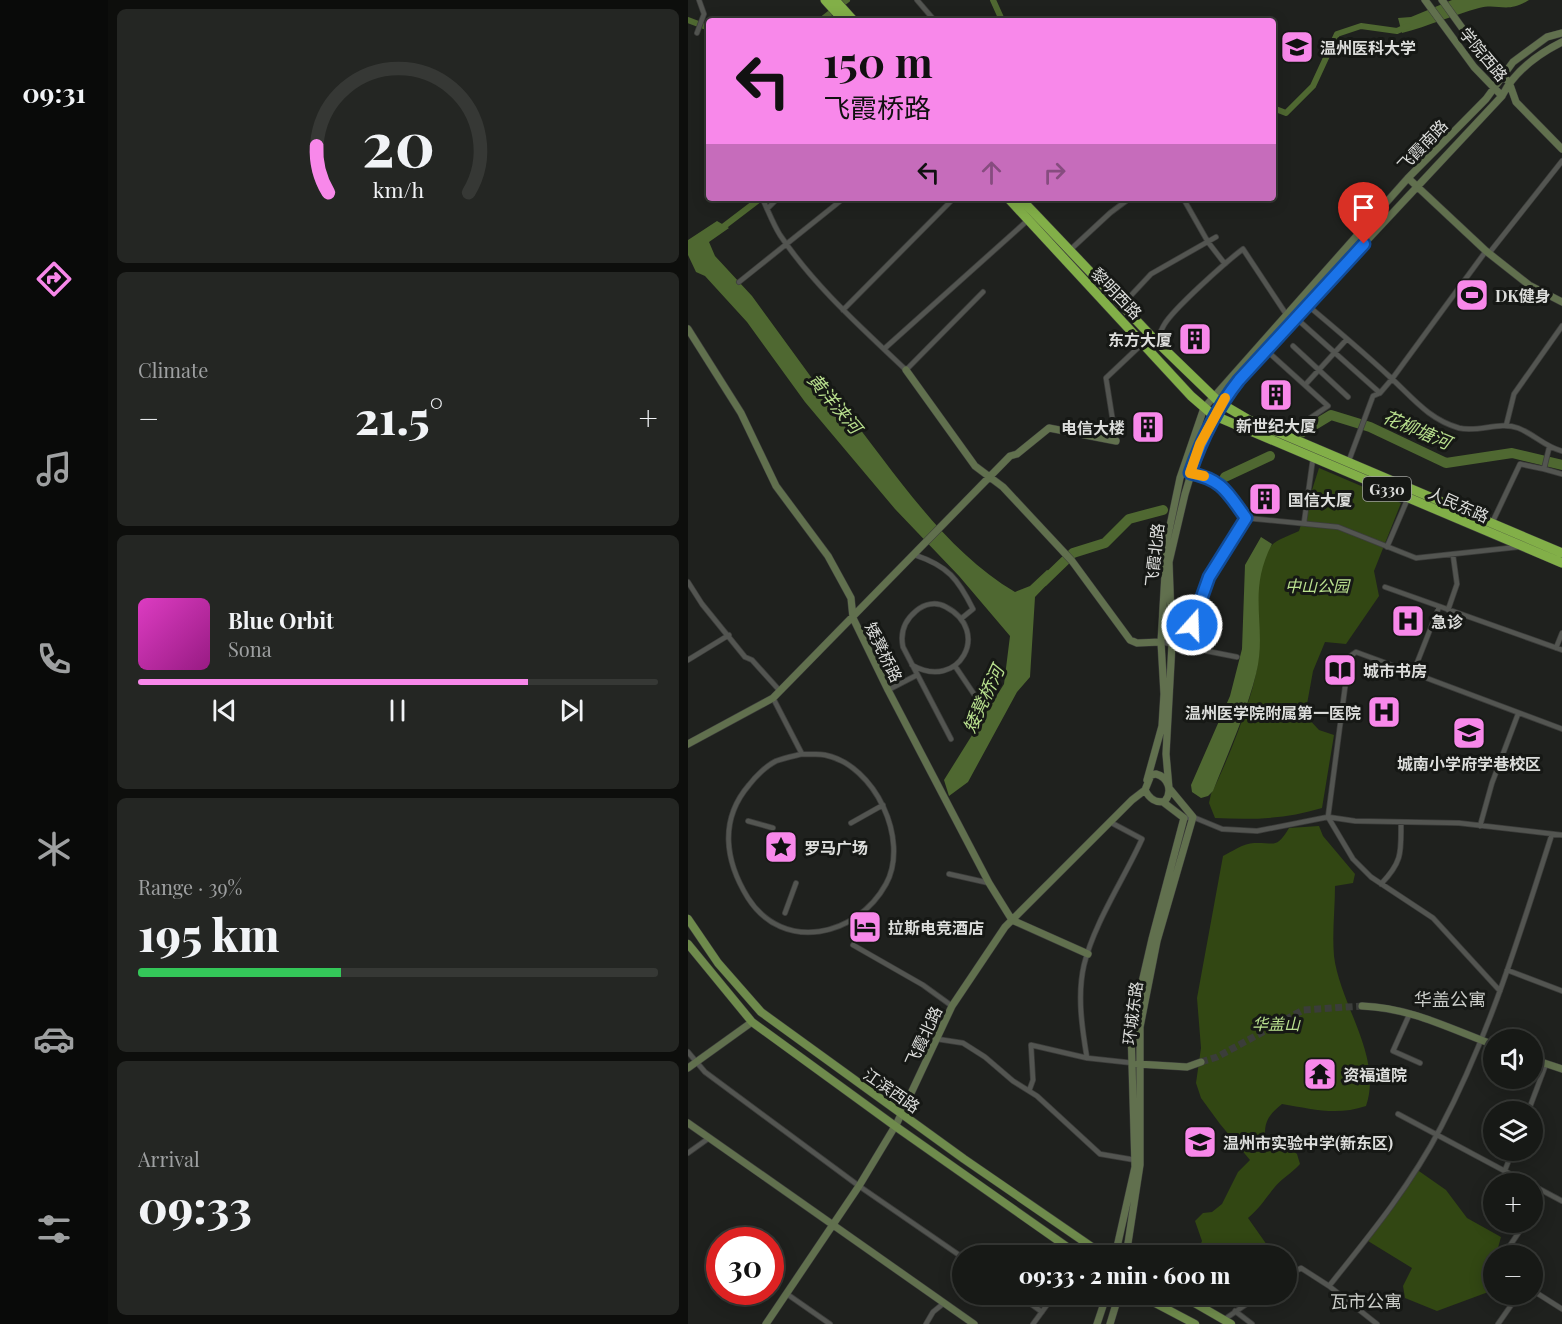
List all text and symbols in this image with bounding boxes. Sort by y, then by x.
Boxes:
street label: 学院西路 [1455,23,1513,85]
school or university icon: 温州医科大学 [1279,29,1315,65]
text: 150 m [823,33,933,89]
place label: 温州医科大学 [1320,37,1416,58]
icon: left [724,42,802,120]
text: 09:31 [22,74,86,110]
text: 飞霞桥路 [823,89,931,125]
text: 20 [362,99,434,183]
street label: 飞霞南路 [1392,115,1452,175]
icon: left [912,156,945,189]
icon: ahead [975,156,1008,189]
icon: right [1038,156,1071,189]
text: km/h [372,175,424,203]
pin [1338,182,1389,244]
icon: arrive [1347,191,1380,224]
icon: directions [33,258,75,300]
street label: 黎明西路 [1087,263,1147,323]
sports icon: DK健身 [1454,277,1490,313]
place label: DK健身 [1495,285,1551,306]
building icon: 东方大厦 [1177,321,1213,357]
place label: 东方大厦 [1108,329,1172,350]
text: Climate [138,356,208,383]
water label: 黄洋浃河 [803,368,869,441]
building icon: 新世纪大厦 [1258,377,1294,413]
text: 21.5° [355,386,443,446]
text: − [138,395,159,439]
text: + [639,395,658,439]
water label: 花柳塘河 [1379,404,1458,455]
building icon: 电信大楼 [1130,409,1166,445]
place label: 新世纪大厦 [1236,415,1316,436]
place label: 电信大楼 [1061,417,1125,438]
icon: music [33,448,75,490]
road number: G330 [1363,477,1411,501]
building icon: 国信大厦 [1247,481,1283,517]
street label: 人民东路 [1425,481,1493,527]
place label: 国信大厦 [1288,489,1352,510]
street label: 飞霞北路 [1140,522,1168,588]
park label: 中山公园 [1285,575,1351,596]
position arrow [1160,593,1224,657]
hospital icon: 急诊 [1390,603,1426,639]
text: Blue Orbit [228,605,334,635]
place label: 急诊 [1431,611,1464,632]
street label: 矮凳桥路 [861,619,907,685]
text: Sona [228,635,272,662]
icon: phone [33,638,75,680]
library icon: 城市书房 [1322,652,1358,688]
water label: 矮凳桥河 [957,659,1010,737]
place label: 城市书房 [1363,660,1427,681]
icon: previous [208,694,241,727]
icon: pause [381,694,414,727]
icon: next [555,694,588,727]
hospital icon: 温州医学院附属第一医院 [1366,694,1402,730]
place label: 温州医学院附属第一医院 [1185,702,1361,723]
school or university icon: 城南小学府学巷校区 [1451,715,1487,751]
place label: 城南小学府学巷校区 [1397,753,1541,774]
icon: climate [33,828,75,870]
place icon: 罗马广场 [763,829,799,865]
place label: 罗马广场 [804,837,868,858]
text: Range · 39% [138,873,242,900]
text: 195 km [138,903,279,963]
hotel icon: 拉斯电竞酒店 [847,909,883,945]
place label: 拉斯电竞酒店 [888,917,984,938]
street label: 环城东路 [1118,980,1146,1046]
district label: 华盖公寓 [1414,987,1486,1011]
street label: 飞霞北路 [900,1003,946,1069]
park label: 华盖山 [1252,1013,1301,1034]
icon: car [33,1018,75,1060]
map controls [1483,1029,1543,1305]
button: sound [1483,1029,1543,1089]
temple icon: 资福道院 [1302,1056,1338,1092]
street label: 江滨西路 [860,1063,924,1117]
place label: 资福道院 [1343,1064,1407,1085]
button: layers [1483,1101,1543,1161]
school or university icon: 温州市实验中学(新东区) [1182,1124,1218,1160]
place label: 温州市实验中学(新东区) [1223,1132,1393,1153]
text: Arrival [138,1145,200,1172]
button: + [1483,1173,1543,1233]
text: 09:33 [138,1175,252,1235]
icon: filters [33,1208,75,1250]
speed limit sign: 30 [706,1227,784,1305]
button: − [1483,1245,1543,1305]
text: 09:33 · 2 min · 600 m [1019,1260,1230,1290]
district label: 瓦市公寓 [1330,1289,1402,1313]

